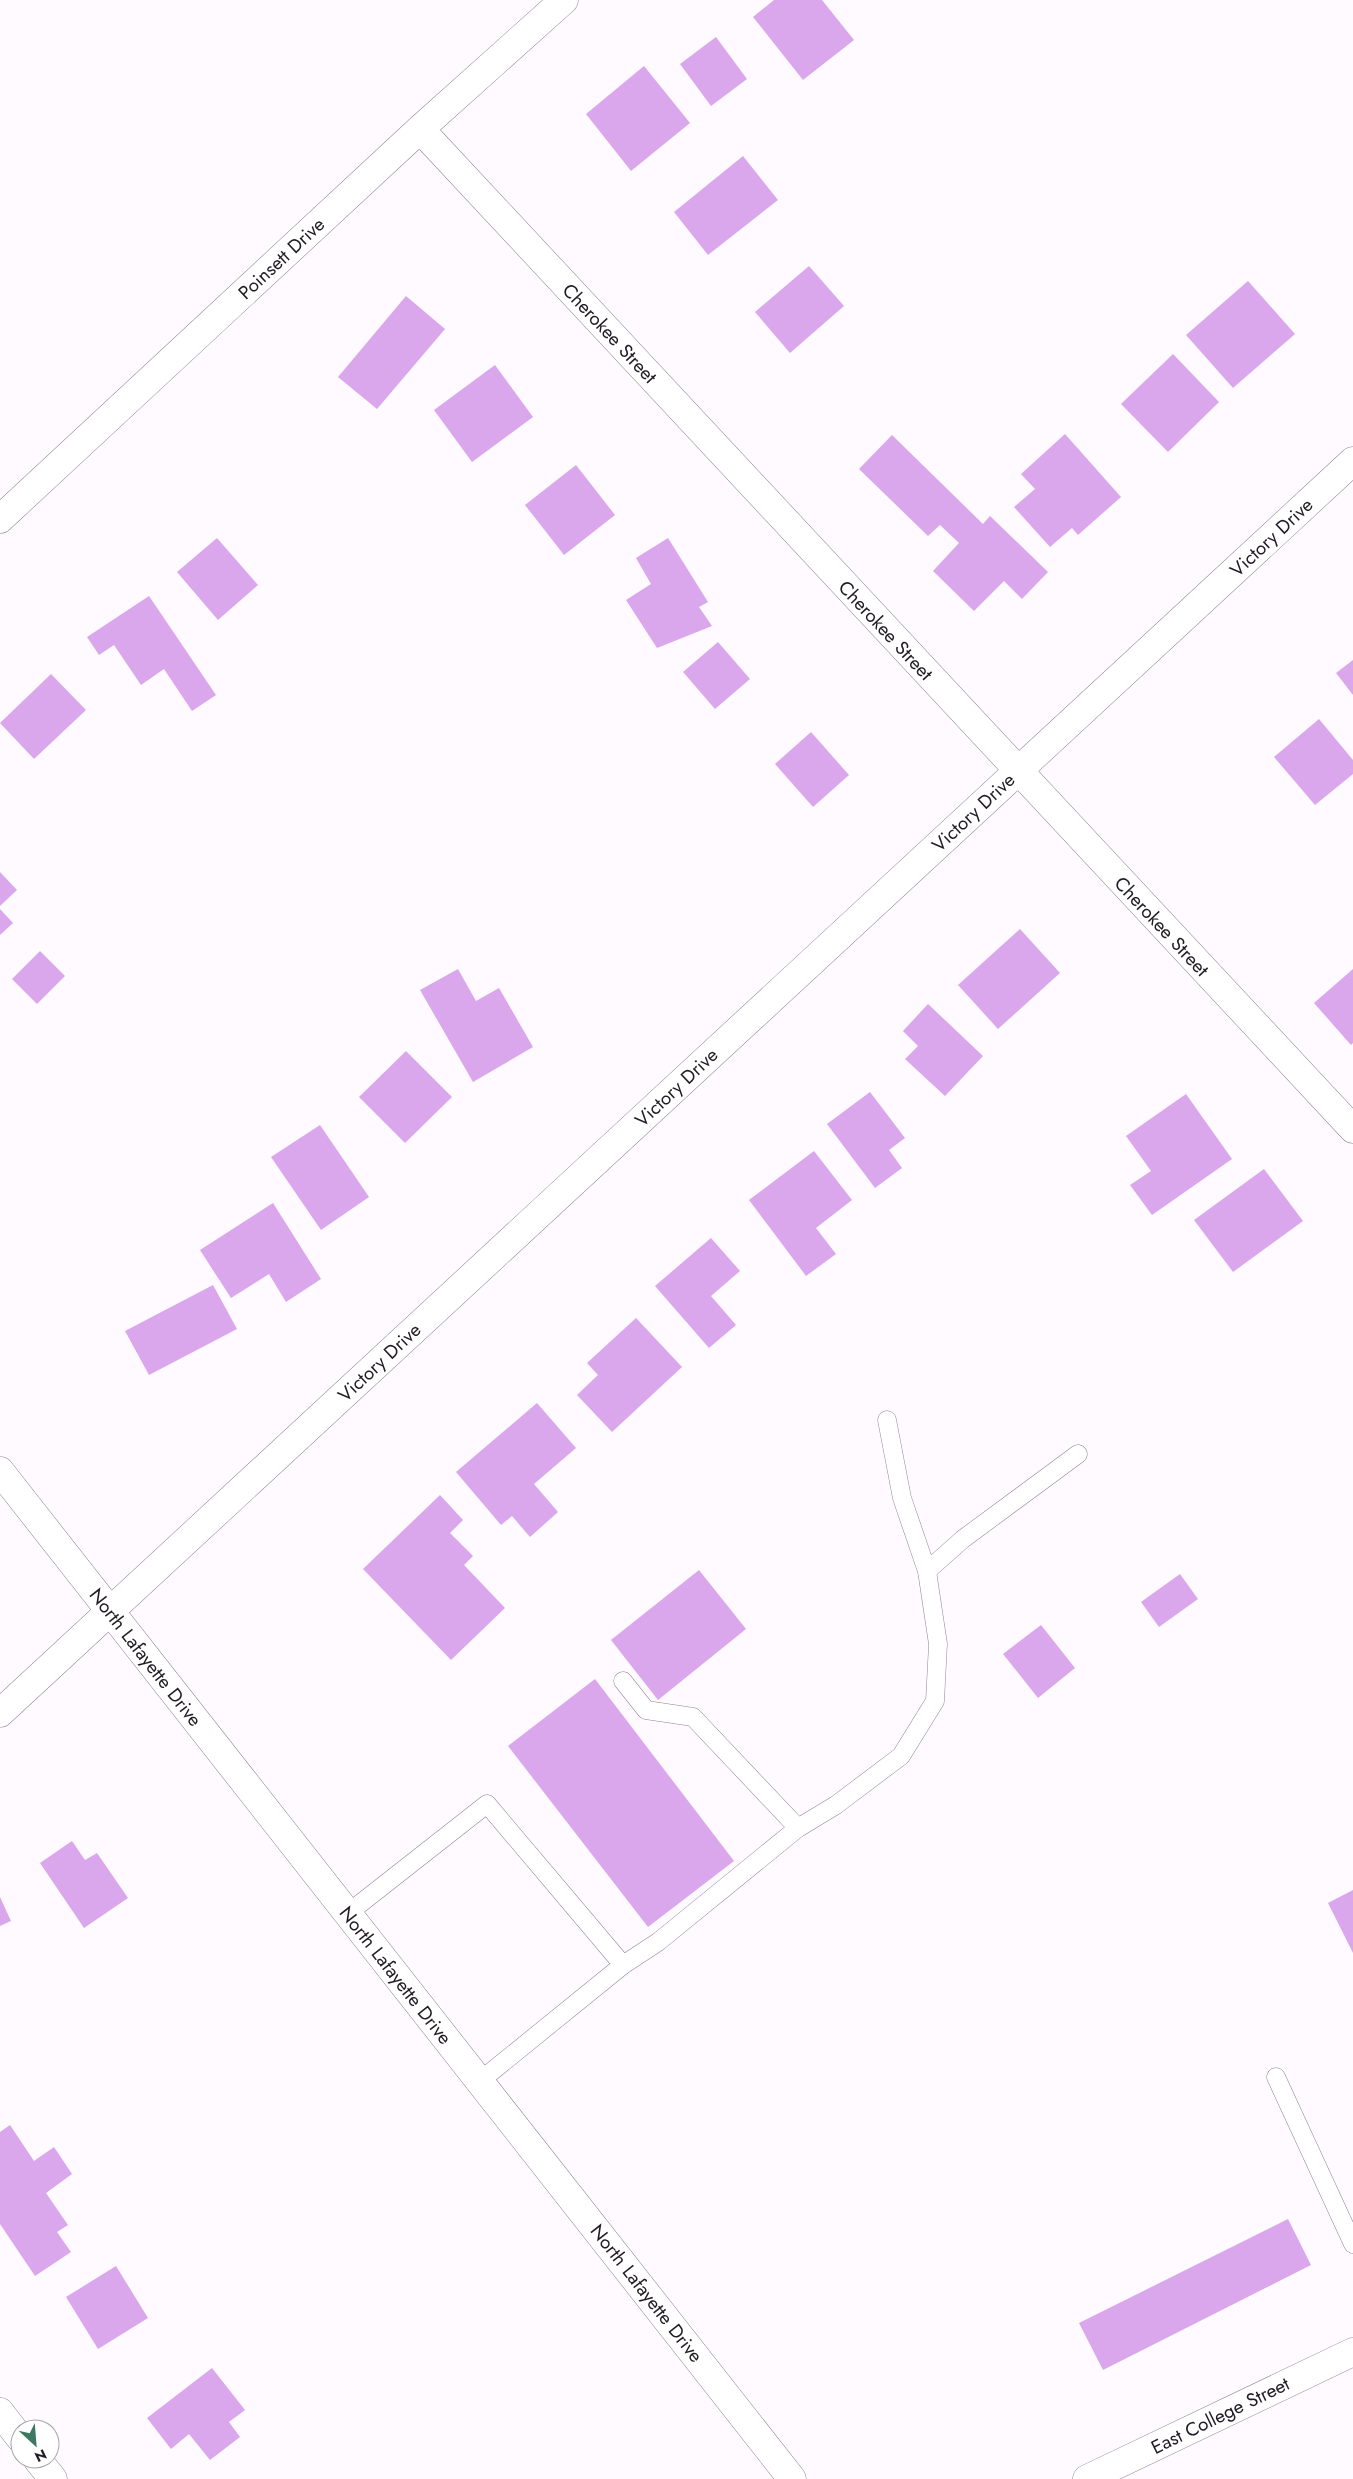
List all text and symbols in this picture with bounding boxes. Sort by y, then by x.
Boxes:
street label: Poinsett Drive [232,211,331,306]
street label: Cherokee Street [556,277,663,390]
street label: Victory Drive [1224,492,1319,583]
street label: Cherokee Street [832,574,939,687]
street label: Victory Drive [926,767,1021,858]
street label: Cherokee Street [1108,870,1215,983]
street label: Victory Drive [629,1042,724,1133]
street label: Victory Drive [332,1317,427,1408]
street label: North Lafayette Drive [83,1583,208,1732]
street label: North Lafayette Drive [333,1901,458,2050]
street label: North Lafayette Drive [584,2219,709,2368]
street label: East College Street [1146,2370,1294,2461]
north arrow [10,2419,60,2469]
text: N [31,2444,50,2467]

